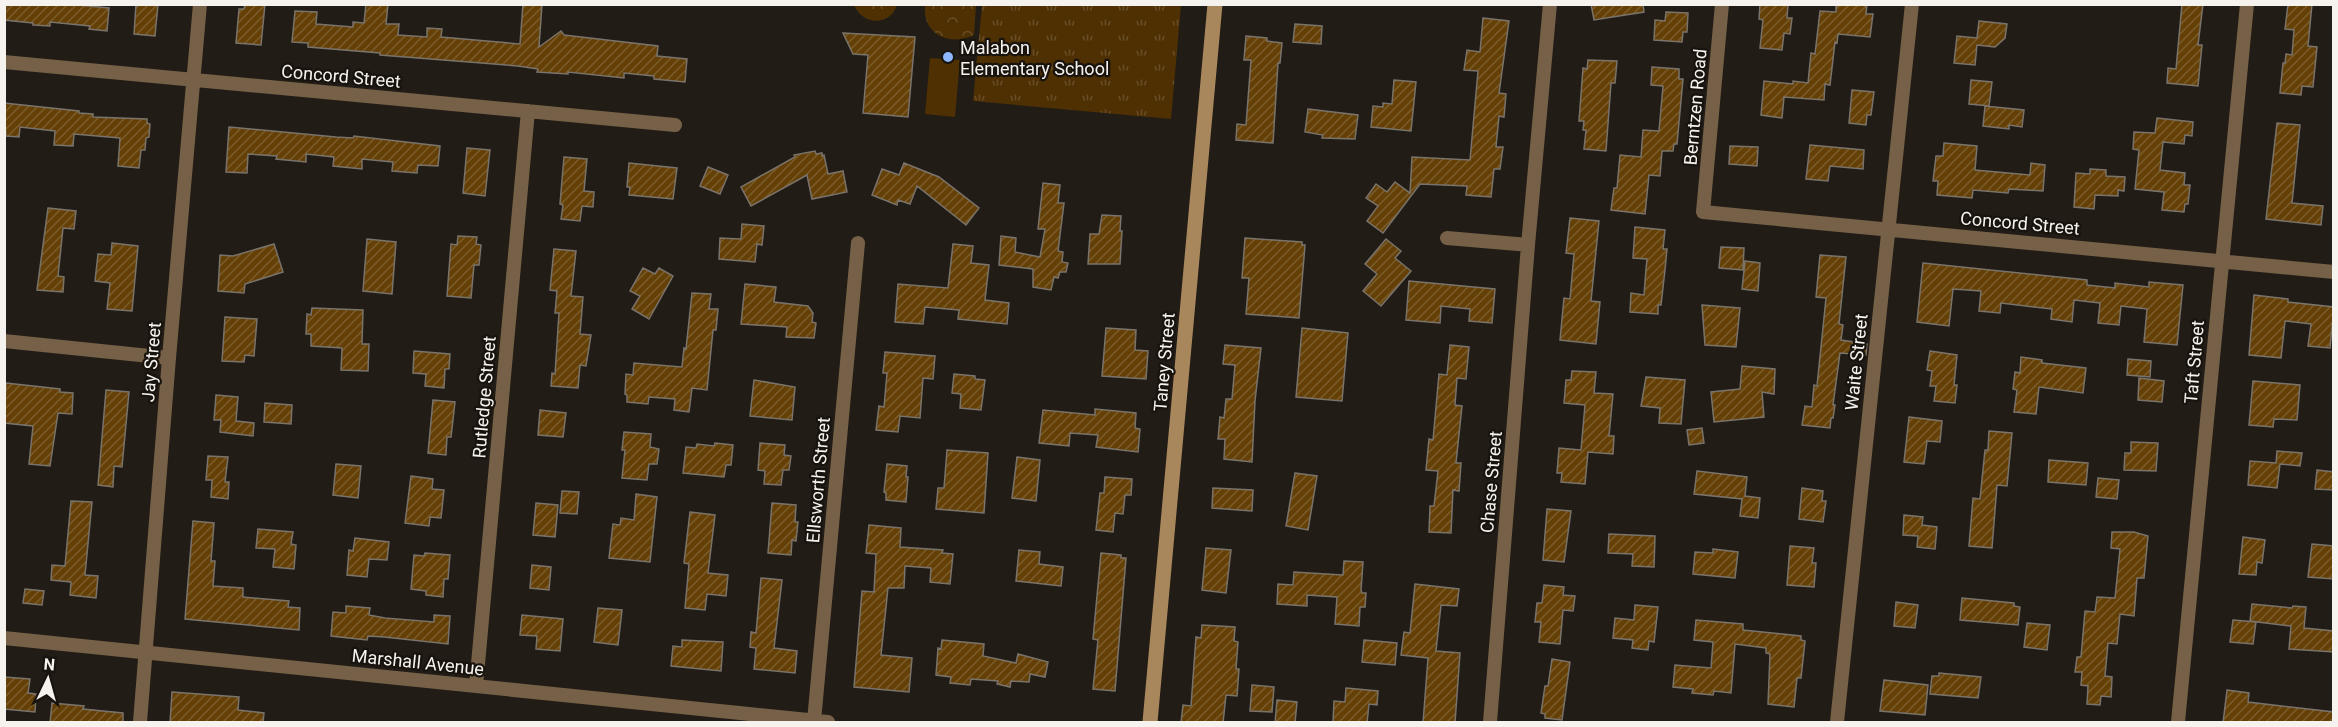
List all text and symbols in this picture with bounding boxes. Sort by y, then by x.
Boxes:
place label: Malabon Elementary School [960,37,1109,79]
street label: Berntzen Road [1679,48,1711,166]
marker: Malabon Elementary School [941,50,955,64]
street label: Concord Street [280,60,402,92]
street label: Concord Street [1959,207,2081,239]
street label: Taney Street [1149,311,1179,412]
street label: Waite Street [1840,312,1872,411]
street label: Taft Street [2180,319,2208,405]
street label: Jay Street [137,321,165,403]
street label: Rutledge Street [468,335,500,459]
street label: Ellsworth Street [802,416,834,544]
street label: Chase Street [1476,430,1506,534]
street label: Marshall Avenue [351,645,485,679]
north arrow [18,649,78,709]
text: N [43,655,56,675]

